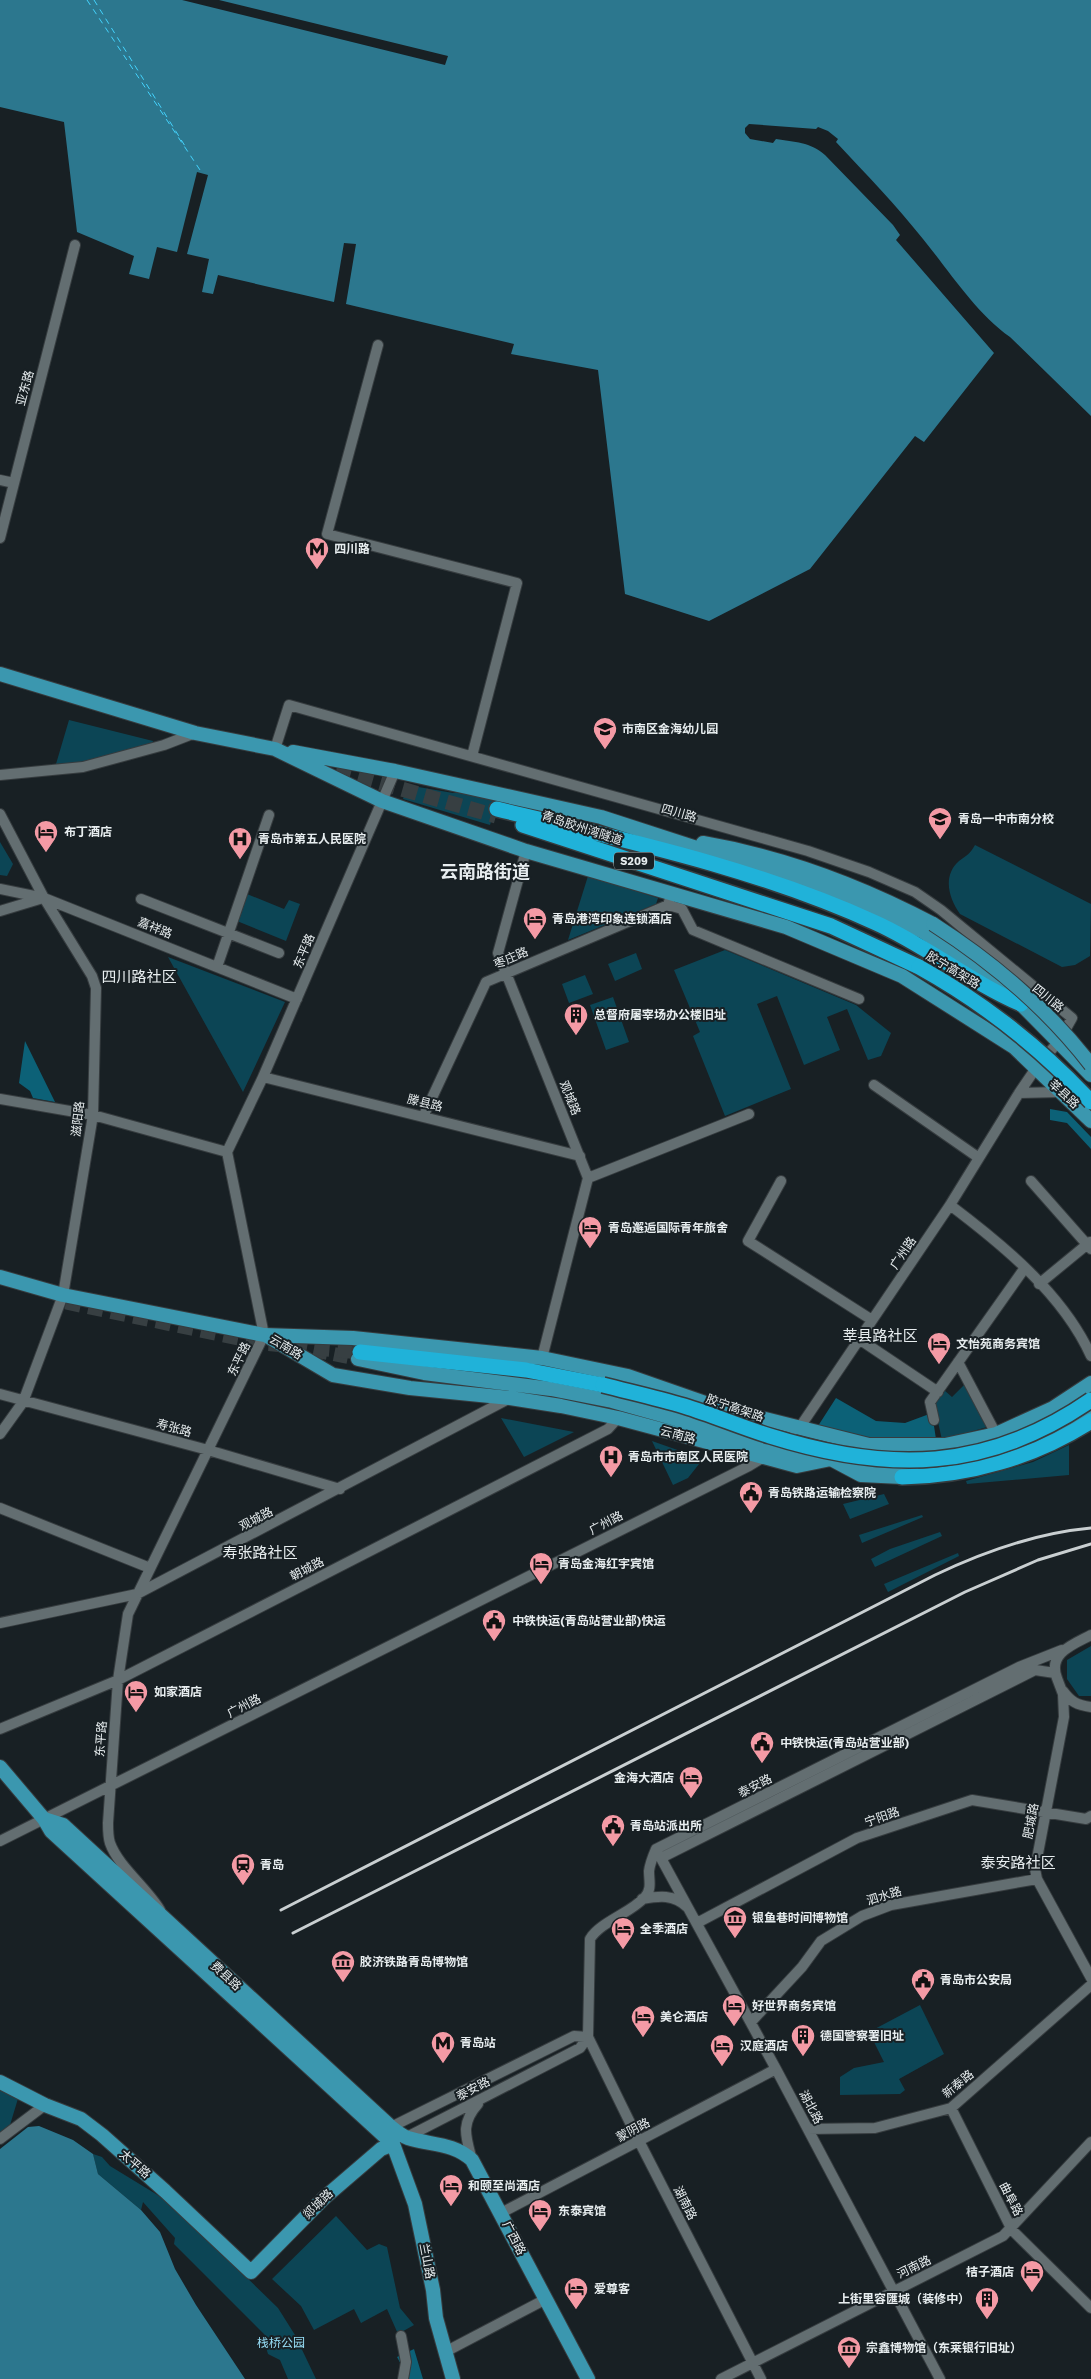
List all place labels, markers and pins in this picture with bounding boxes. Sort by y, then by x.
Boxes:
metro station icon: 四川路 [304,536,330,570]
place label: 四川路 [334,542,370,556]
school or university icon: 市南区金海幼儿园 [592,716,618,750]
place label: 市南区金海幼儿园 [622,722,718,736]
school or university icon: 青岛一中市南分校 [927,806,953,840]
place label: 青岛一中市南分校 [958,812,1054,826]
hotel icon: 布丁酒店 [33,819,59,853]
place label: 布丁酒店 [64,825,112,839]
hospital icon: 青岛市第五人民医院 [227,826,253,860]
place label: 青岛市第五人民医院 [258,832,366,846]
hotel icon: 青岛港湾印象连锁酒店 [522,906,548,940]
place label: 青岛港湾印象连锁酒店 [552,912,672,926]
building icon: 总督府屠宰场办公楼旧址 [563,1002,589,1036]
place label: 总督府屠宰场办公楼旧址 [594,1008,726,1022]
hotel icon: 青岛邂逅国际青年旅舍 [577,1215,603,1249]
place label: 青岛邂逅国际青年旅舍 [608,1221,728,1235]
hotel icon: 文怡苑商务宾馆 [926,1331,952,1365]
place label: 文怡苑商务宾馆 [956,1337,1040,1351]
hospital icon: 青岛市市南区人民医院 [598,1444,624,1478]
place label: 青岛市市南区人民医院 [628,1450,748,1464]
public building icon: 青岛铁路运输检察院 [738,1480,764,1514]
place label: 青岛铁路运输检察院 [768,1486,876,1500]
hotel icon: 青岛金海红宇宾馆 [528,1551,554,1585]
place label: 青岛金海红宇宾馆 [558,1557,654,1571]
public building icon: 中铁快运(青岛站营业部)快运 [481,1608,507,1642]
place label: 中铁快运(青岛站营业部)快运 [512,1614,665,1628]
hotel icon: 如家酒店 [123,1679,149,1713]
place label: 如家酒店 [154,1685,202,1699]
public building icon: 中铁快运(青岛站营业部) [749,1730,775,1764]
place label: 中铁快运(青岛站营业部) [780,1736,909,1750]
hotel icon: 金海大酒店 [678,1765,704,1799]
place label: 金海大酒店 [614,1771,674,1785]
public building icon: 青岛站派出所 [600,1813,626,1847]
place label: 青岛站派出所 [630,1819,702,1833]
station icon: 青岛 [230,1852,256,1886]
place label: 青岛 [260,1858,284,1872]
museum icon: 银鱼巷时间博物馆 [722,1905,748,1939]
place label: 银鱼巷时间博物馆 [752,1911,848,1925]
hotel icon: 全季酒店 [610,1916,636,1950]
place label: 全季酒店 [640,1922,688,1936]
museum icon: 胶济铁路青岛博物馆 [330,1949,356,1983]
place label: 胶济铁路青岛博物馆 [360,1955,468,1969]
public building icon: 青岛市公安局 [910,1967,936,2001]
place label: 青岛市公安局 [940,1973,1012,1987]
hotel icon: 好世界商务宾馆 [721,1993,747,2027]
place label: 好世界商务宾馆 [752,1999,836,2013]
hotel icon: 美仑酒店 [630,2004,656,2038]
place label: 美仑酒店 [660,2010,708,2024]
building icon: 德国警察署旧址 [790,2023,816,2057]
place label: 德国警察署旧址 [820,2029,904,2043]
metro station icon: 青岛站 [430,2030,456,2064]
hotel icon: 汉庭酒店 [709,2033,735,2067]
place label: 青岛站 [460,2036,496,2050]
place label: 汉庭酒店 [740,2039,788,2053]
hotel icon: 和颐至尚酒店 [438,2173,464,2207]
place label: 和颐至尚酒店 [468,2179,540,2193]
hotel icon: 东泰宾馆 [527,2198,553,2232]
place label: 东泰宾馆 [558,2204,606,2218]
hotel icon: 桔子酒店 [1019,2259,1045,2293]
place label: 桔子酒店 [966,2265,1014,2279]
hotel icon: 爱尊客 [563,2276,589,2310]
place label: 爱尊客 [594,2282,630,2296]
building icon: 上街里容匯城（装修中） [974,2286,1000,2320]
place label: 上街里容匯城（装修中） [838,2292,970,2306]
museum icon: 宗鑫博物馆（东莱银行旧址） [836,2335,862,2369]
place label: 宗鑫博物馆（东莱银行旧址） [866,2341,1022,2355]

